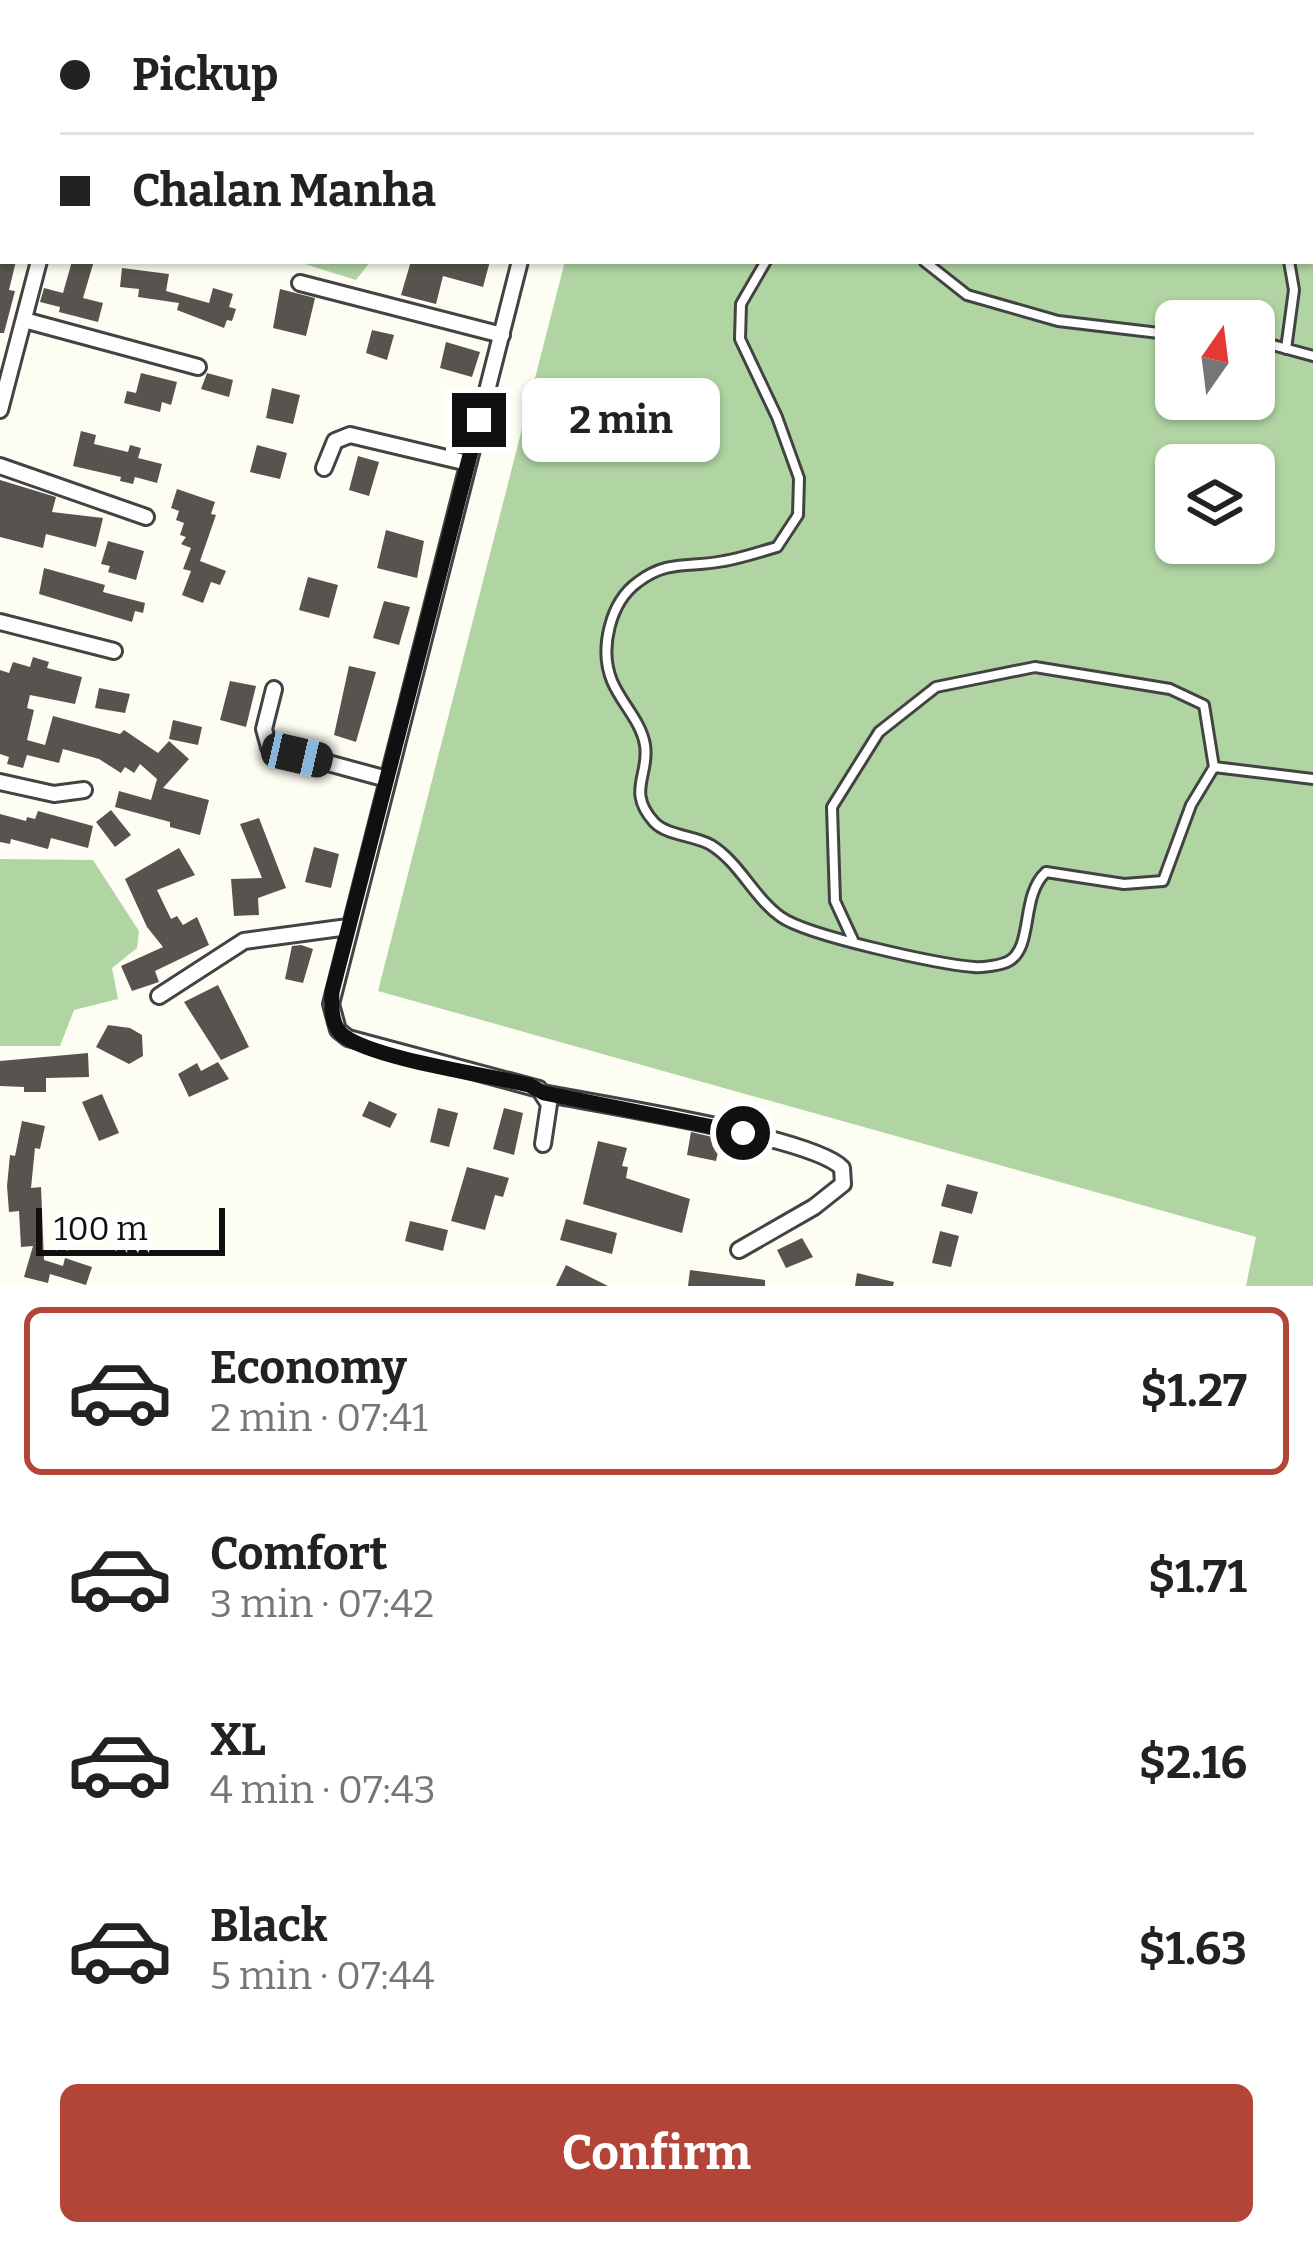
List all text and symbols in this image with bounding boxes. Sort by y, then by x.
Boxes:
text: Pickup [132,48,278,102]
text: Chalan Manha [132,164,436,218]
north arrow [1155,300,1275,420]
map controls [1155,300,1275,564]
callout: 2 min [521,378,719,462]
route end [452,393,506,447]
text: 2 min [569,397,673,443]
button: layers [1155,444,1275,564]
car [258,729,336,781]
route start [716,1106,770,1160]
scale bar [36,1202,225,1255]
text: 100 m [54,1209,148,1249]
icon: car [66,1337,174,1445]
text: Economy [210,1341,407,1395]
text: $1.27 [1140,1364,1247,1418]
text: 2 min · 07:41 [210,1395,428,1441]
icon: car [66,1523,174,1631]
text: Comfort [210,1527,388,1581]
text: $1.71 [1148,1550,1247,1604]
text: 3 min · 07:42 [210,1581,434,1627]
icon: car [66,1709,174,1817]
text: XL [210,1713,266,1767]
text: $2.16 [1139,1736,1247,1790]
text: 4 min · 07:43 [210,1767,436,1813]
icon: car [66,1895,174,2003]
text: Black [210,1899,327,1953]
text: $1.63 [1139,1922,1247,1976]
text: 5 min · 07:44 [210,1953,435,1999]
button: Confirm [60,2084,1253,2222]

